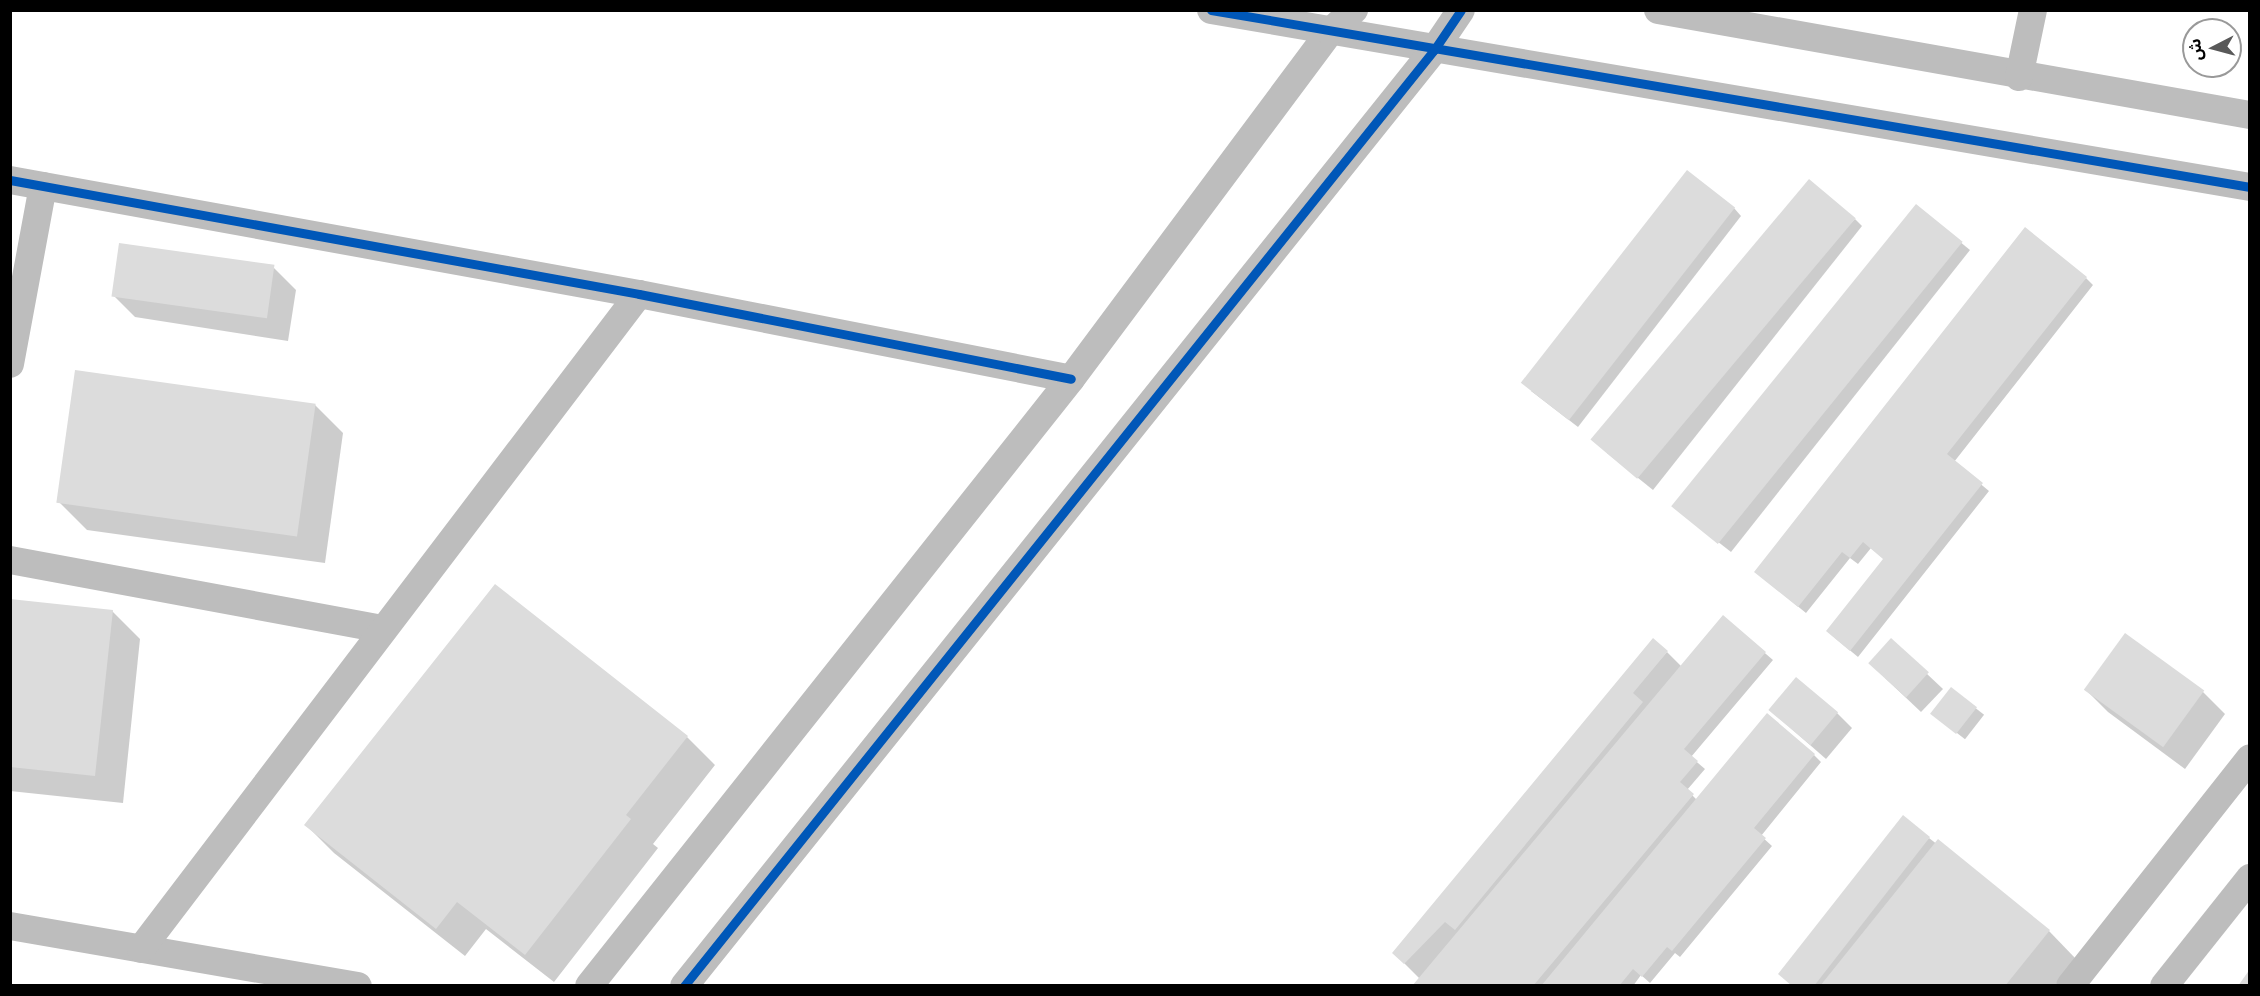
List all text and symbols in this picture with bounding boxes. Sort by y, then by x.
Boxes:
north arrow [2182,18,2242,78]
text: ش [2185,38,2207,62]

